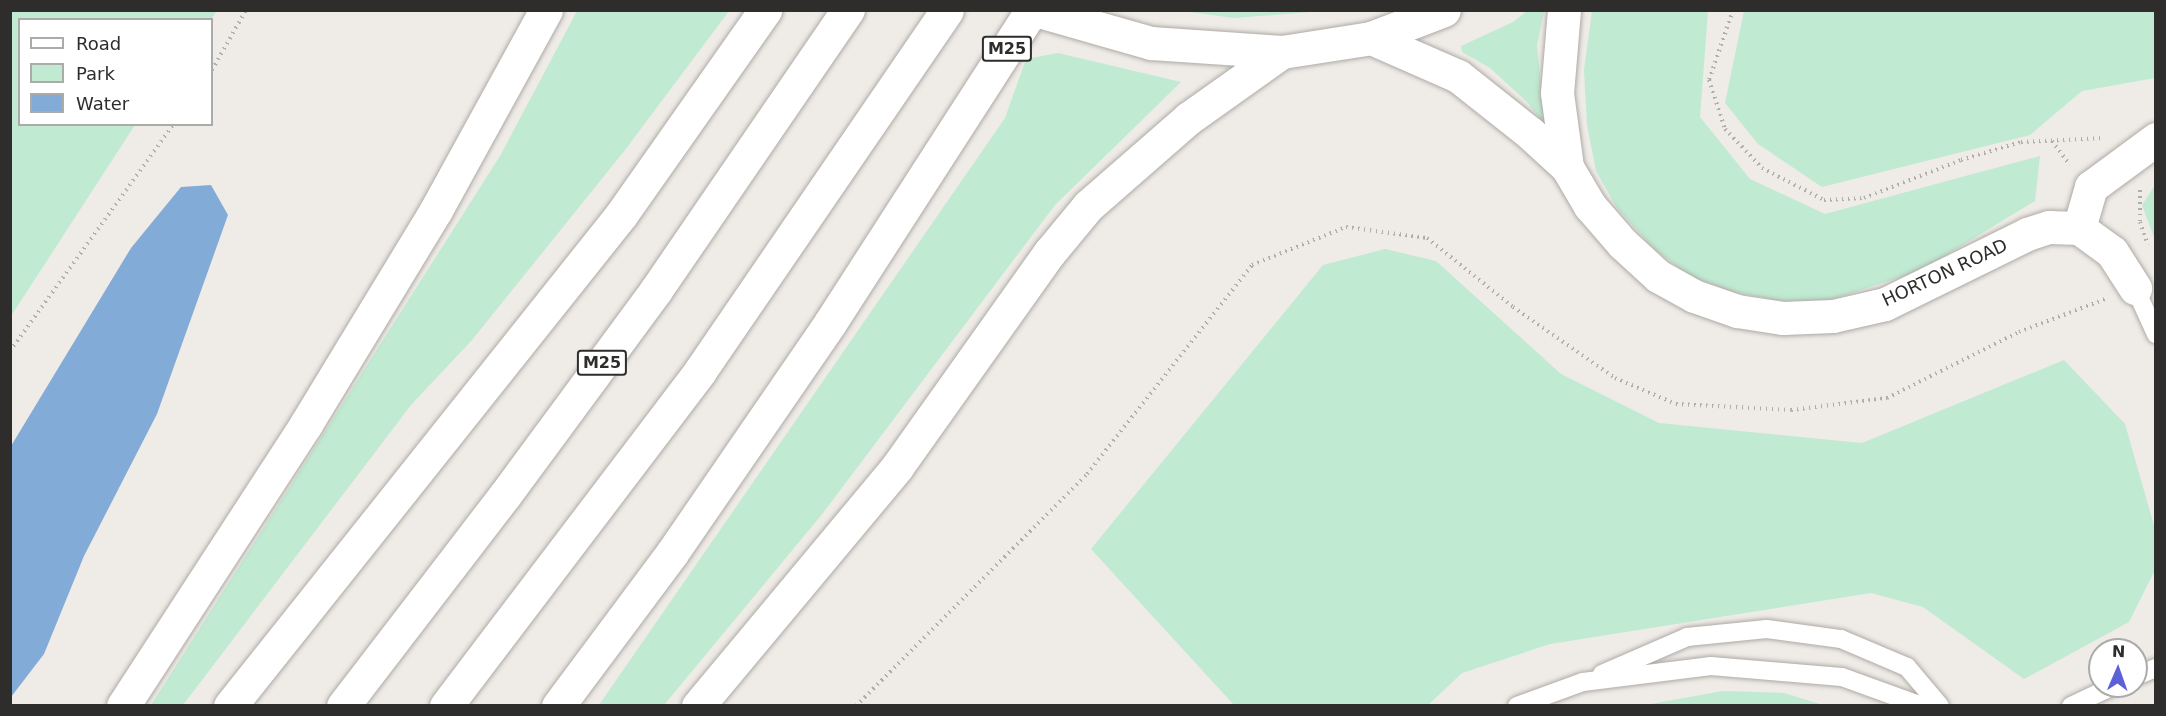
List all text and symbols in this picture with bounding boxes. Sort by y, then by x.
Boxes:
legend [18,18,213,126]
text: Road [76,33,121,54]
road number: M25 [982,36,1032,62]
text: Park [76,63,115,84]
text: Water [76,93,129,114]
street label: HORTON ROAD [1879,235,2011,311]
road number: M25 [576,350,628,376]
north arrow [2088,638,2148,698]
text: N [2112,642,2126,661]

